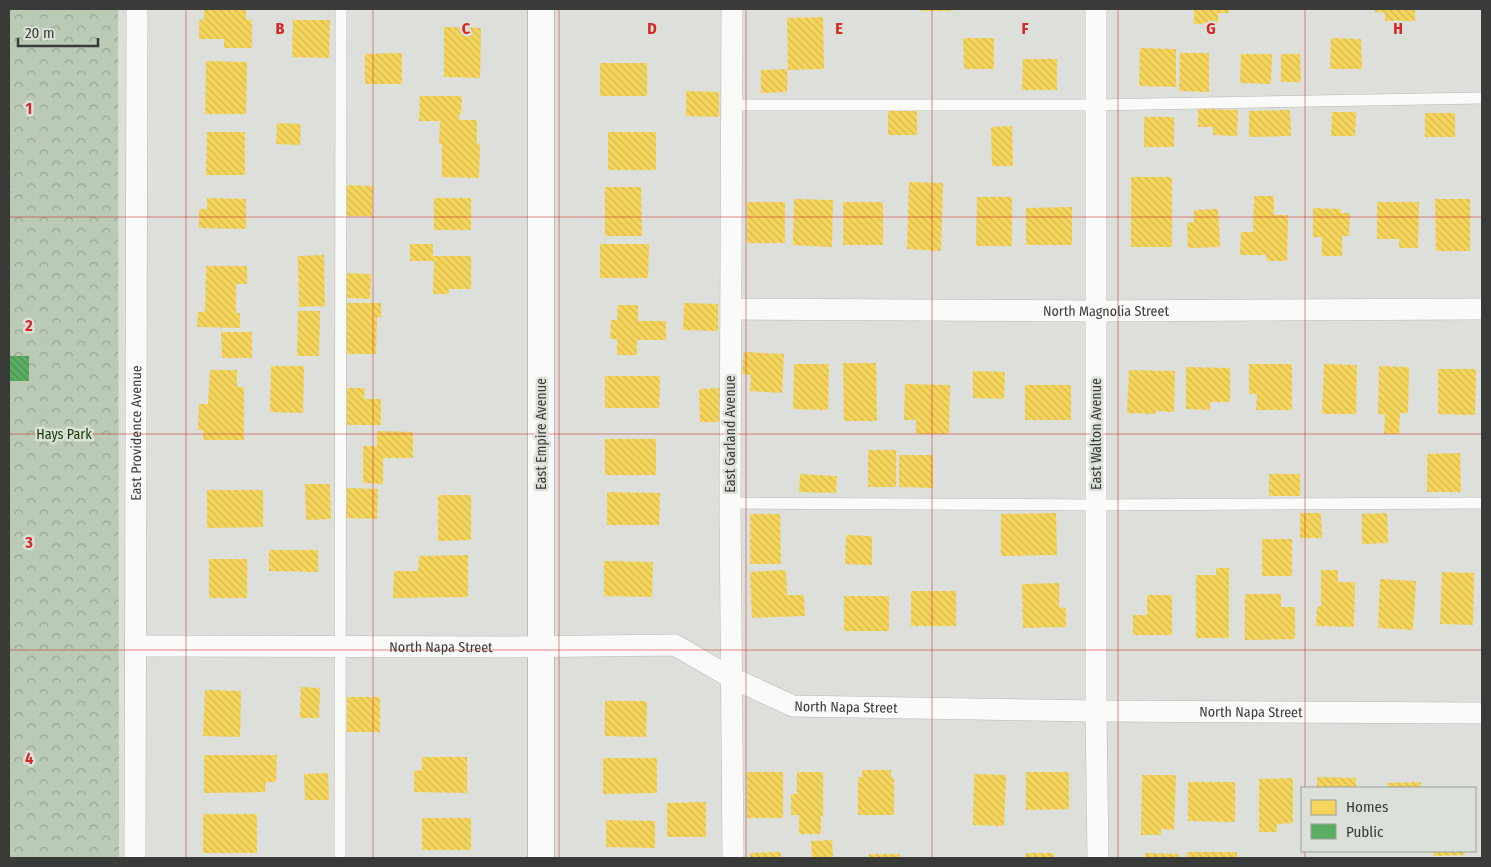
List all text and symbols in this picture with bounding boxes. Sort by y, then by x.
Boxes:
scale bar [18,15,98,47]
text: B [276,19,285,38]
text: C [462,19,471,38]
text: D [647,19,657,38]
text: E [835,19,843,38]
text: F [1021,19,1029,38]
text: G [1206,19,1216,38]
text: H [1393,19,1403,38]
text: 20 m [25,24,55,42]
text: 1 [26,99,32,118]
street label: North Magnolia Street [1043,302,1169,320]
text: 2 [24,316,33,335]
street label: East Providence Avenue [127,365,145,501]
street label: East Garland Avenue [722,375,739,493]
street label: East Empire Avenue [533,378,550,490]
street label: East Walton Avenue [1088,378,1105,490]
park label: Hays Park [36,426,92,443]
text: 3 [24,533,33,552]
street label: North Napa Street [389,638,493,655]
street label: North Napa Street [794,698,898,716]
street label: North Napa Street [1199,703,1303,721]
text: 4 [25,749,33,768]
legend [1301,787,1476,852]
text: Homes [1346,798,1388,816]
text: Public [1346,823,1384,841]

